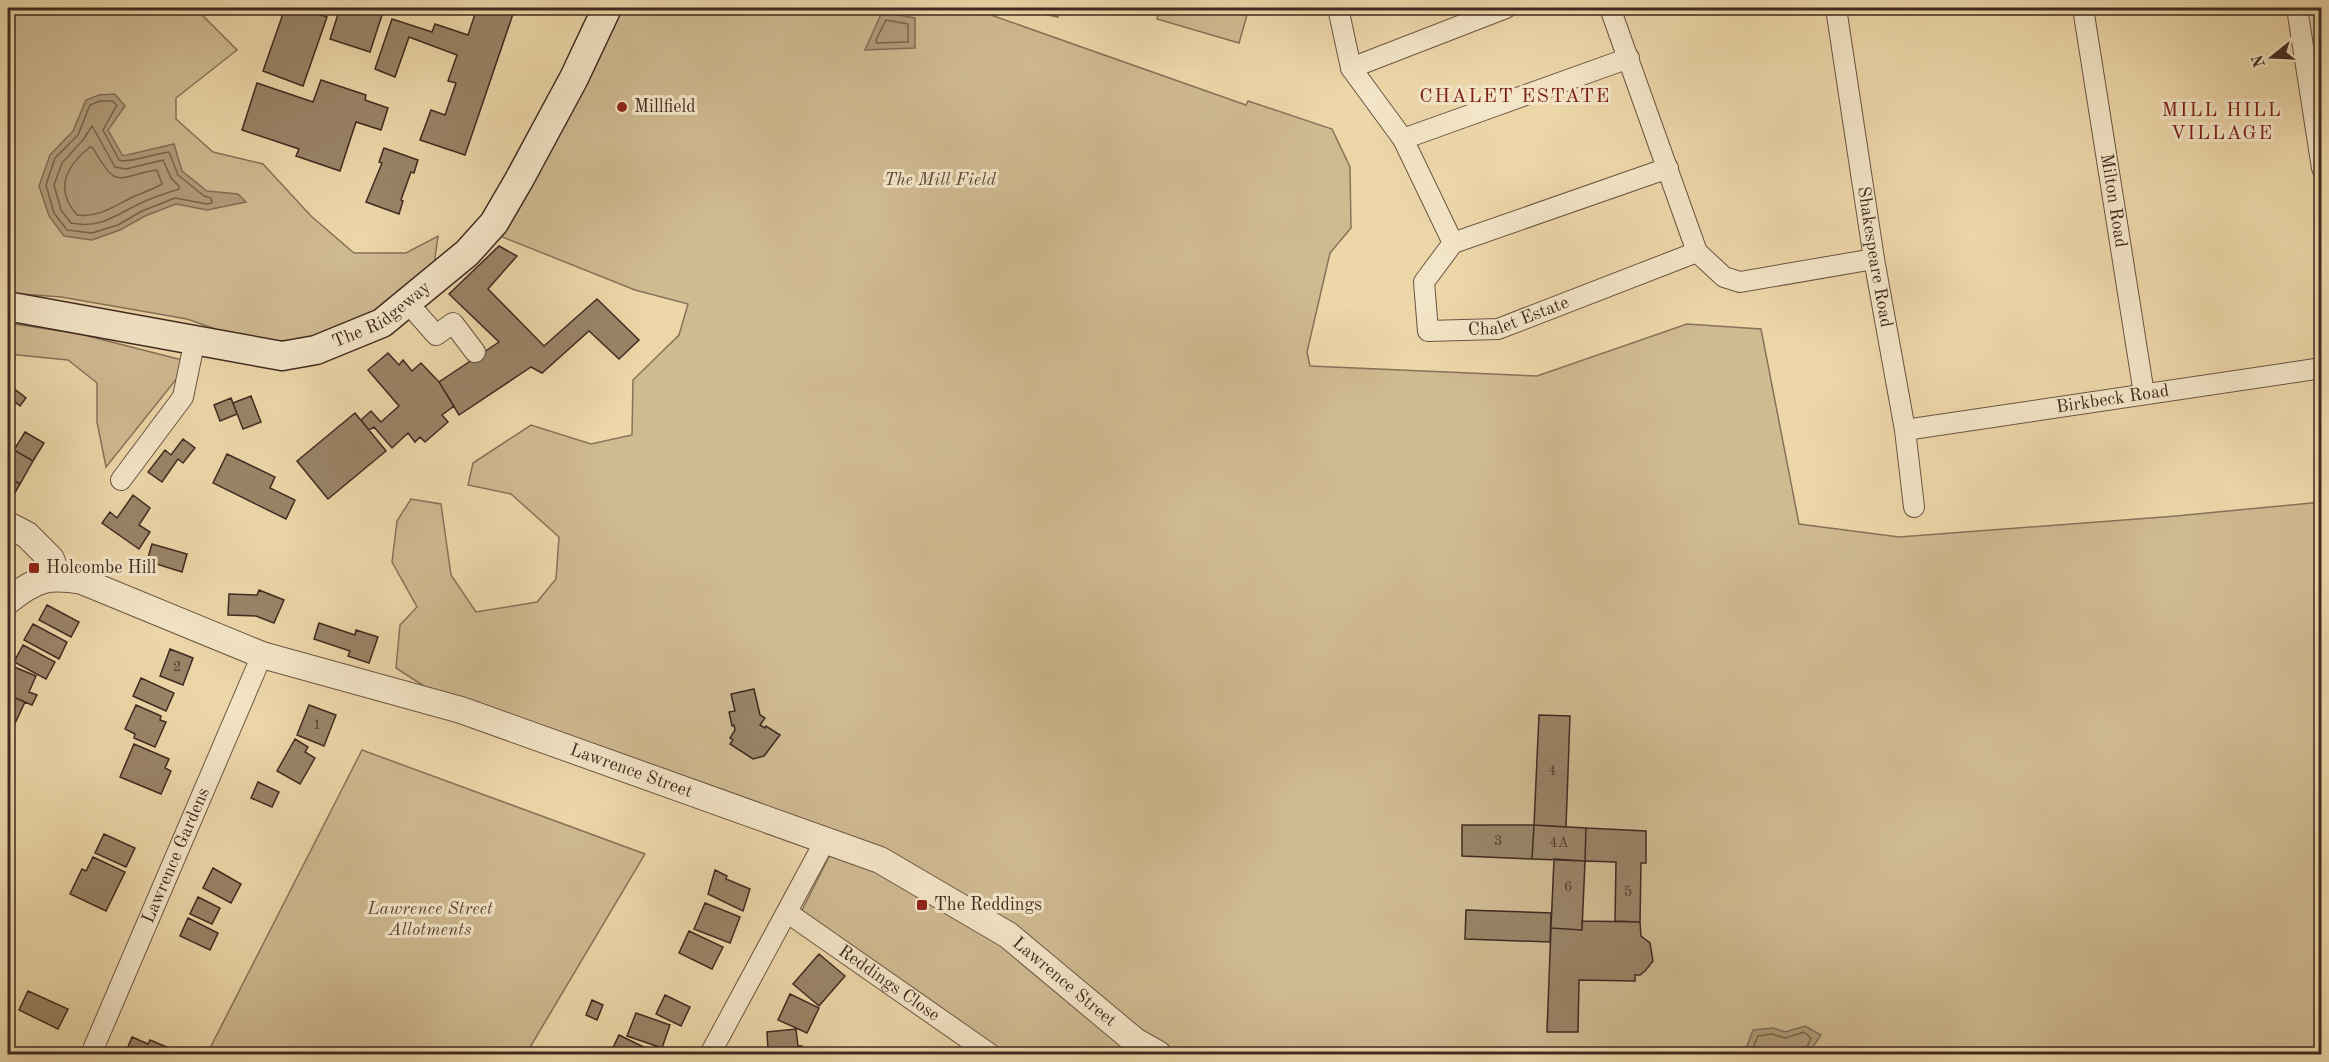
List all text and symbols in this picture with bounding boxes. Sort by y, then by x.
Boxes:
north arrow [2242,27,2302,87]
text: N [2250,52,2269,69]
district label: CHALET ESTATE [1419,87,1611,107]
place label: Millfield [634,98,696,116]
marker: Millfield [615,100,629,114]
district label: MILL HILL VILLAGE [2162,101,2282,144]
street label: Milton Road [2097,152,2130,249]
park label: The Mill Field [884,171,996,189]
street label: Shakespeare Road [1854,185,1895,329]
street label: The Ridgeway [330,278,434,351]
street label: Chalet Estate [1468,293,1571,339]
street label: Birkbeck Road [2055,382,2170,416]
place label: Holcombe Hill [46,559,156,577]
marker: Holcombe Hill [27,561,41,575]
house number: 2 [173,660,181,675]
house number: 1 [313,718,321,733]
street label: Lawrence Street [567,741,695,801]
house number: 4 [1548,764,1556,779]
street label: Lawrence Gardens [139,785,213,926]
house number: 3 [1494,834,1502,849]
house number: 4A [1549,836,1570,851]
house number: 6 [1564,880,1572,895]
house number: 5 [1624,885,1632,900]
place label: The Reddings [934,896,1042,914]
marker: The Reddings [915,898,929,912]
park label: Lawrence Street Allotments [366,900,493,939]
street label: Lawrence Street [1009,934,1119,1030]
street label: Reddings Close [835,942,943,1025]

